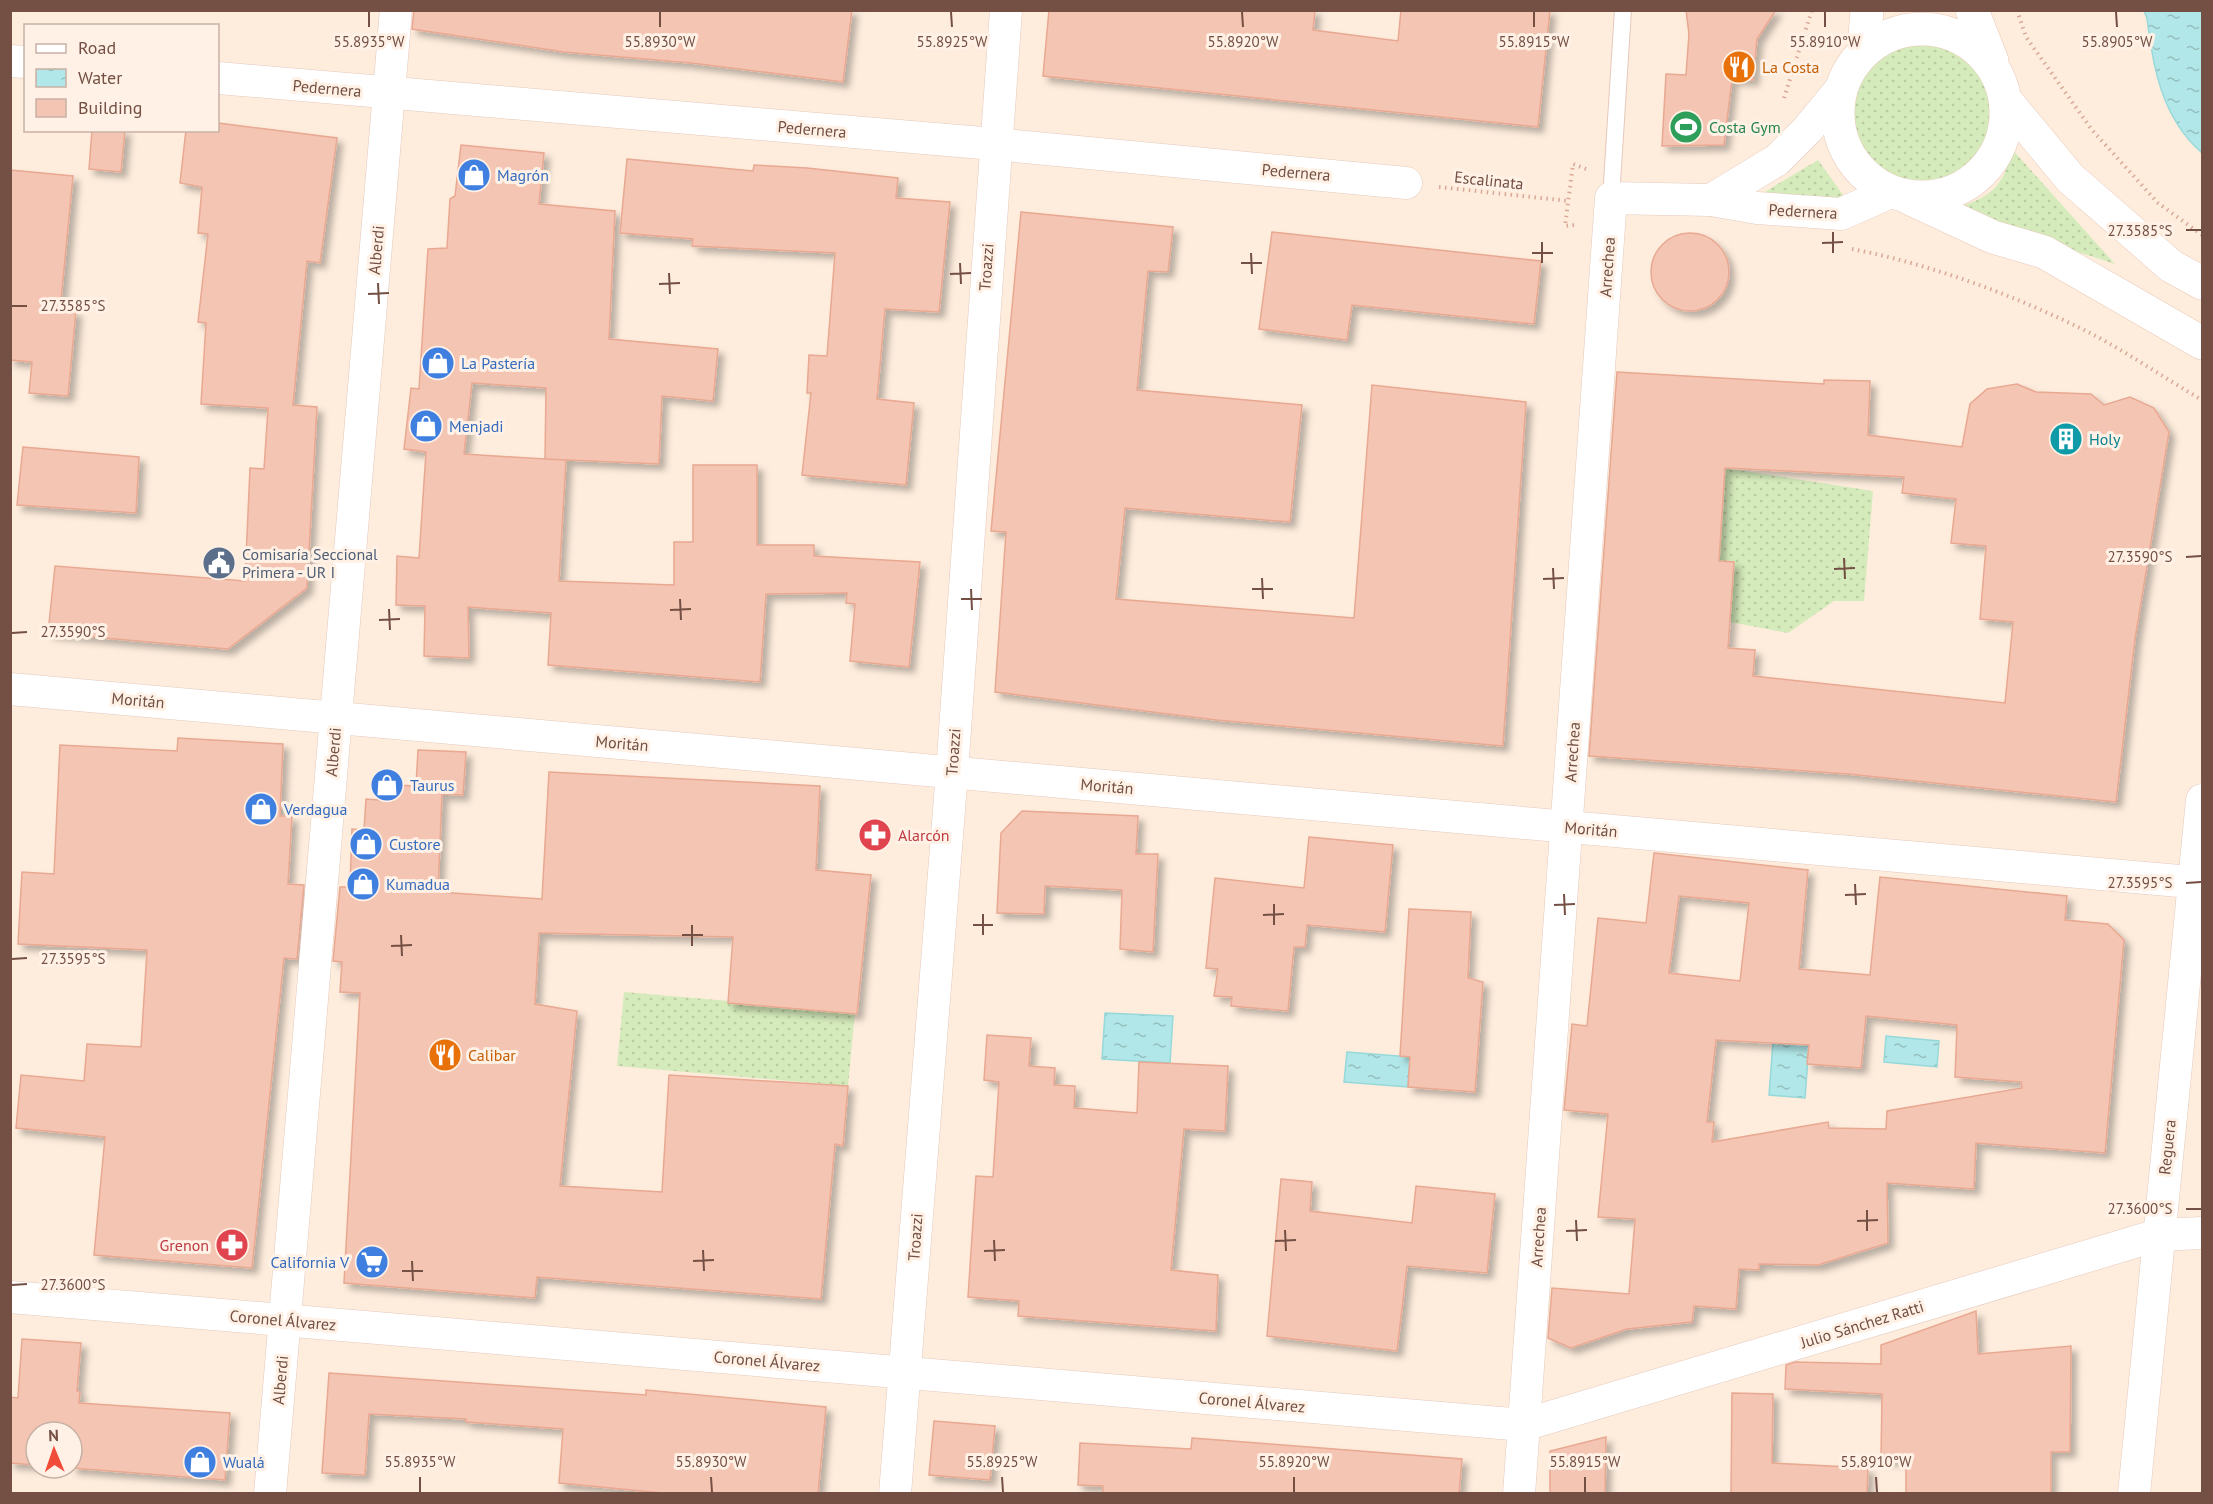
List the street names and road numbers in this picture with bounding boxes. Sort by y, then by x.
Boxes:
street label: Pedernera [292,75,362,101]
street label: Pedernera [777,116,847,142]
street label: Pedernera [1261,159,1331,185]
street label: Escalinata [1453,166,1525,194]
street label: Pedernera [1768,199,1838,223]
street label: Alberdi [364,225,388,275]
street label: Arrechea [1595,236,1619,298]
street label: Troazzi [974,242,998,292]
street label: Moritán [111,688,165,712]
street label: Arrechea [1560,721,1584,783]
street label: Alberdi [321,727,345,777]
street label: Troazzi [941,727,965,777]
street label: Moritán [595,731,649,755]
street label: Moritán [1080,774,1134,798]
street label: Moritán [1564,817,1618,841]
street label: Reguera [2154,1118,2180,1176]
street label: Arrechea [1526,1206,1550,1268]
street label: Troazzi [903,1212,927,1262]
street label: Julio Sánchez Ratti [1797,1296,1926,1353]
street label: Coronel Álvarez [229,1305,337,1335]
street label: Coronel Álvarez [713,1346,821,1376]
street label: Alberdi [268,1355,292,1405]
street label: Coronel Álvarez [1198,1387,1306,1417]

